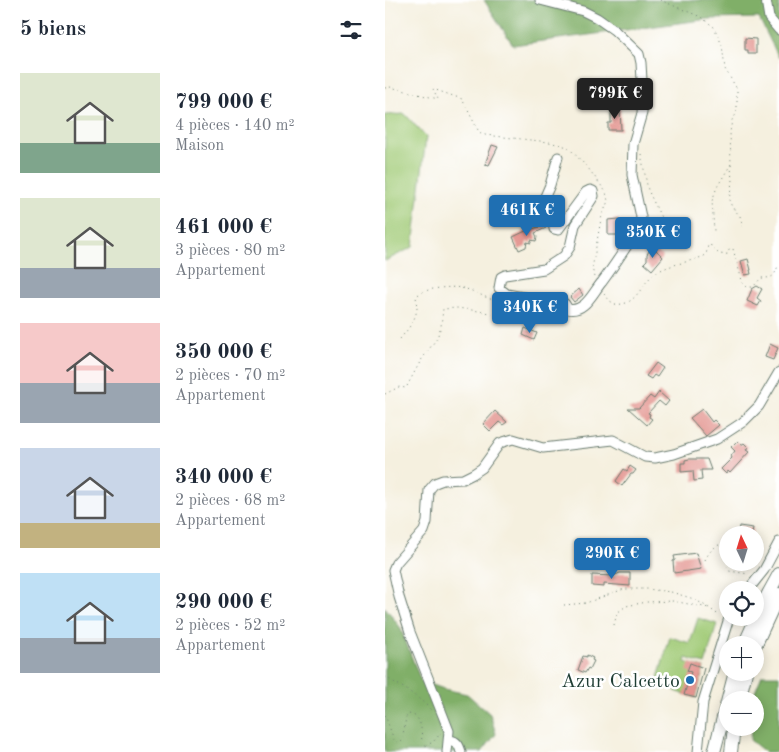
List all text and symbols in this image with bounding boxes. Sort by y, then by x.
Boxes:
icon: filters [337,16,365,44]
text: 5 biens [20,19,86,40]
pin: 799K € [574,78,656,120]
text: 799K € [588,86,642,102]
text: 799 000 € [175,92,272,113]
icon: home [60,93,120,153]
text: 4 pièces · 140 m² [175,118,295,134]
text: Maison [175,138,224,154]
pin: 461K € [486,194,568,237]
text: 461K € [500,203,554,219]
pin: 350K € [612,216,694,259]
text: 461 000 € [175,217,272,238]
icon: home [60,218,120,278]
text: 350K € [626,225,680,241]
text: 3 pièces · 80 m² [175,243,285,259]
text: Appartement [175,263,266,279]
pin: 340K € [489,292,571,334]
text: 340K € [503,300,557,316]
text: 350 000 € [175,342,272,363]
icon: home [60,343,120,403]
text: 2 pièces · 70 m² [175,368,285,384]
text: Appartement [175,388,266,404]
text: 340 000 € [175,467,272,488]
icon: home [60,468,120,528]
text: 2 pièces · 68 m² [175,493,285,509]
text: Appartement [175,513,266,529]
north arrow [719,526,764,571]
map controls [719,526,764,736]
pin: 290K € [571,538,653,580]
text: 290K € [585,546,639,562]
button: locate [719,581,764,626]
text: 290 000 € [175,592,272,613]
icon: home [60,593,120,653]
text: 2 pièces · 52 m² [175,618,285,634]
button: + [719,636,764,681]
text: Appartement [175,638,266,654]
place label: Azur Calcetto [561,672,680,692]
marker: Azur Calcetto [684,674,696,686]
button: − [719,691,764,736]

